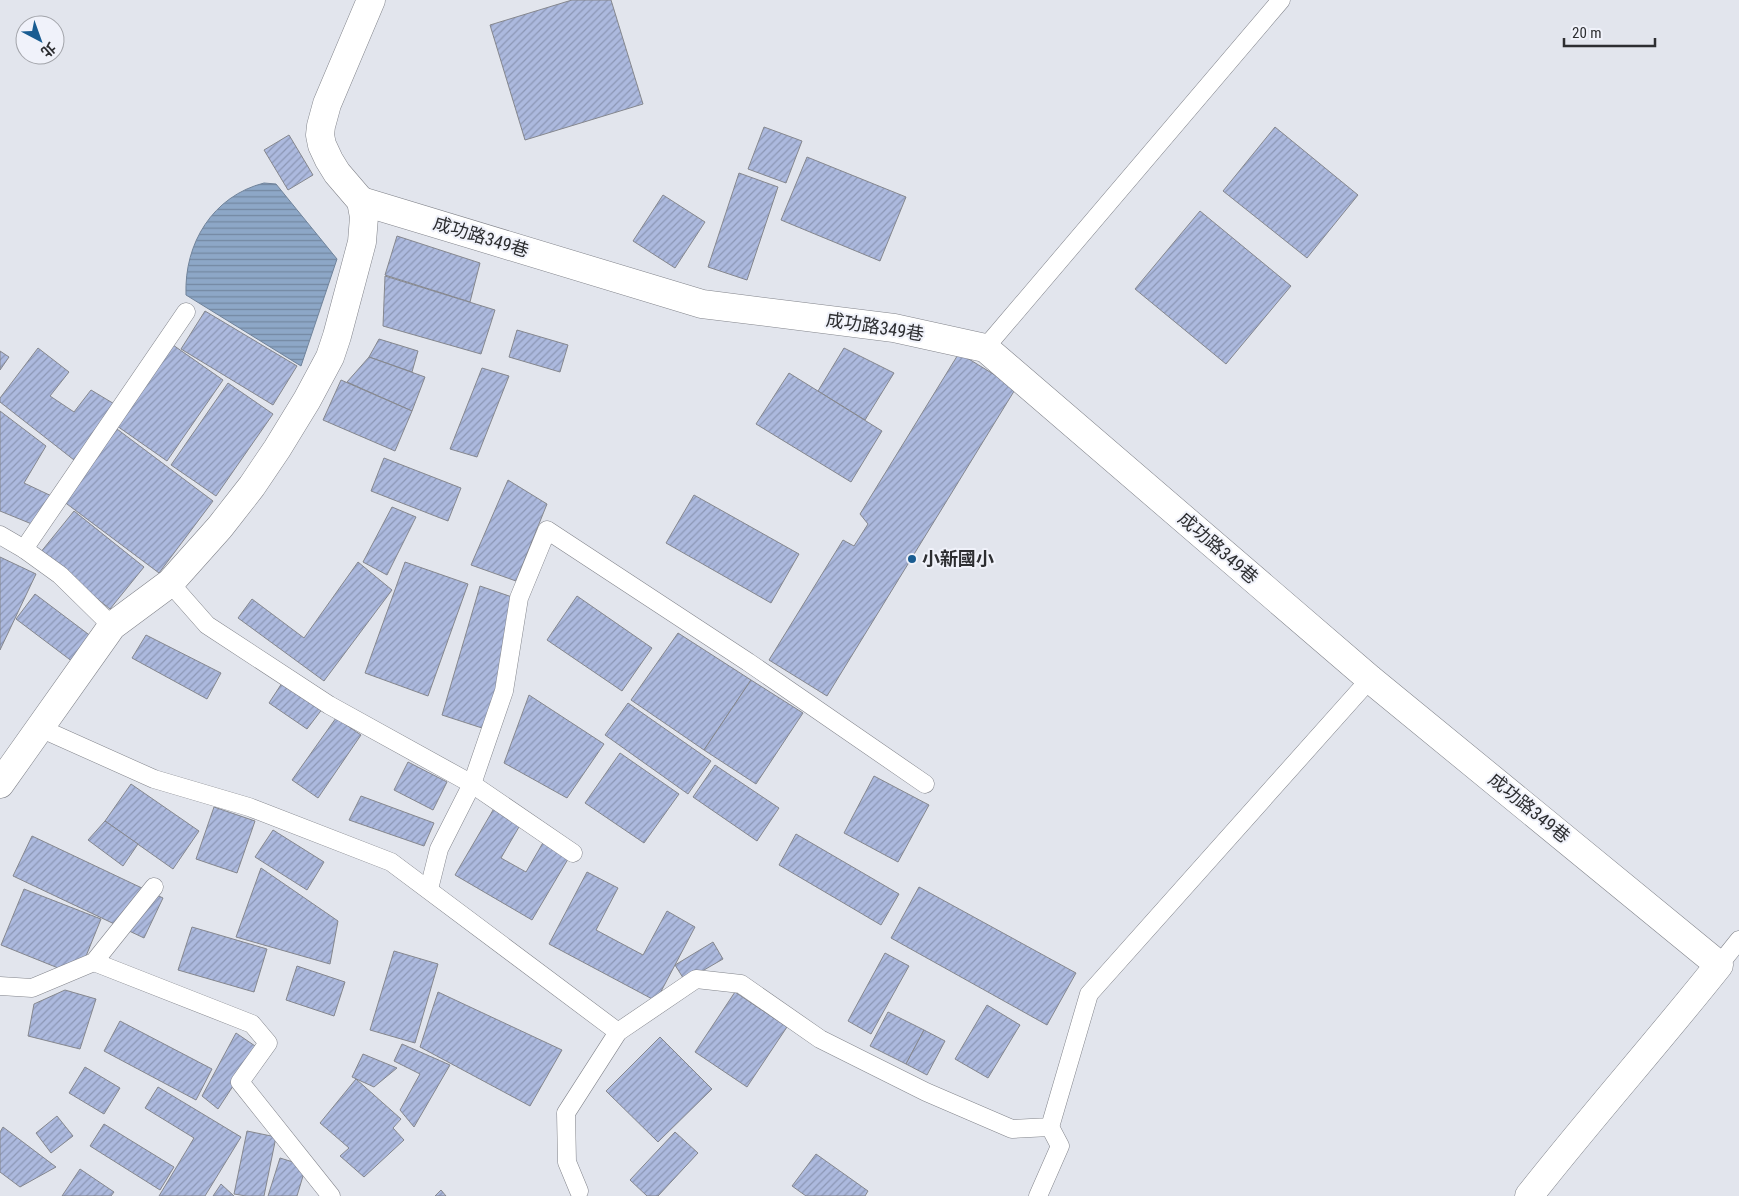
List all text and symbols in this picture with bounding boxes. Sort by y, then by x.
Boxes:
north arrow [15,15,65,65]
scale bar [1564,15,1655,47]
text: 20 m [1572,24,1602,42]
text: 北 [38,39,59,60]
street label: 成功路349巷 [431,212,531,261]
street label: 成功路349巷 [825,308,925,345]
street label: 成功路349巷 [1174,507,1262,588]
place label: 小新國小 [922,548,994,569]
marker: 小新國小 [906,553,918,565]
street label: 成功路349巷 [1484,768,1574,847]

